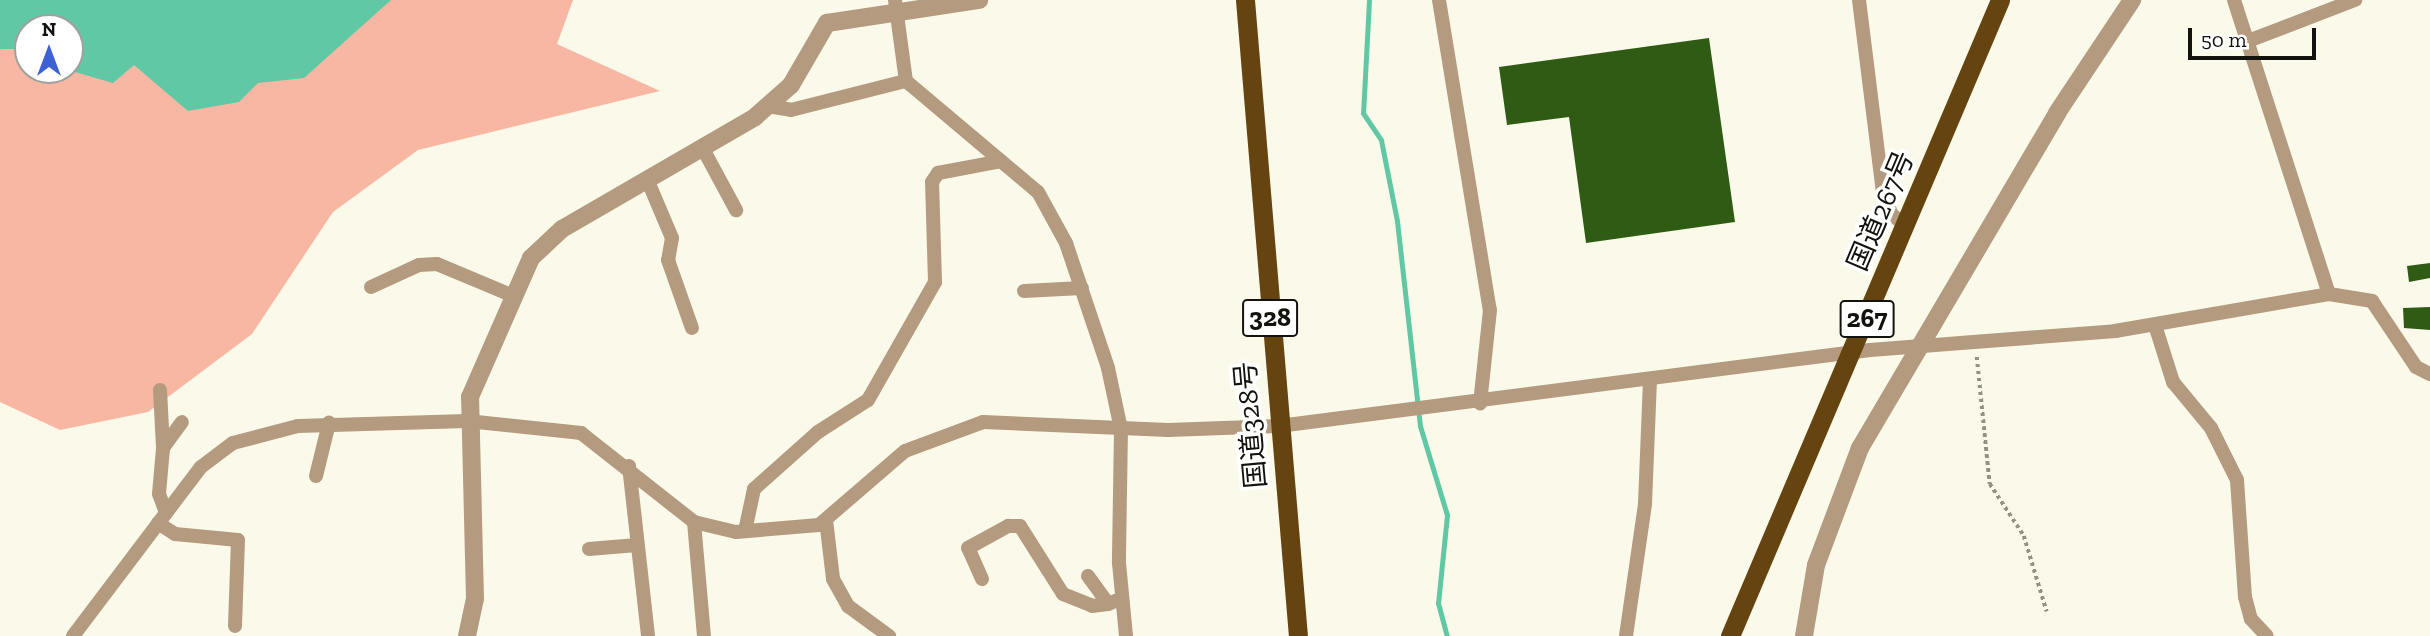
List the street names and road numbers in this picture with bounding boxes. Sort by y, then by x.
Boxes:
street label: 国道267号 [1841,146,1921,276]
road number: 328 [1242,296,1298,340]
road number: 267 [1839,296,1895,342]
street label: 国道328号 [1229,360,1273,490]

